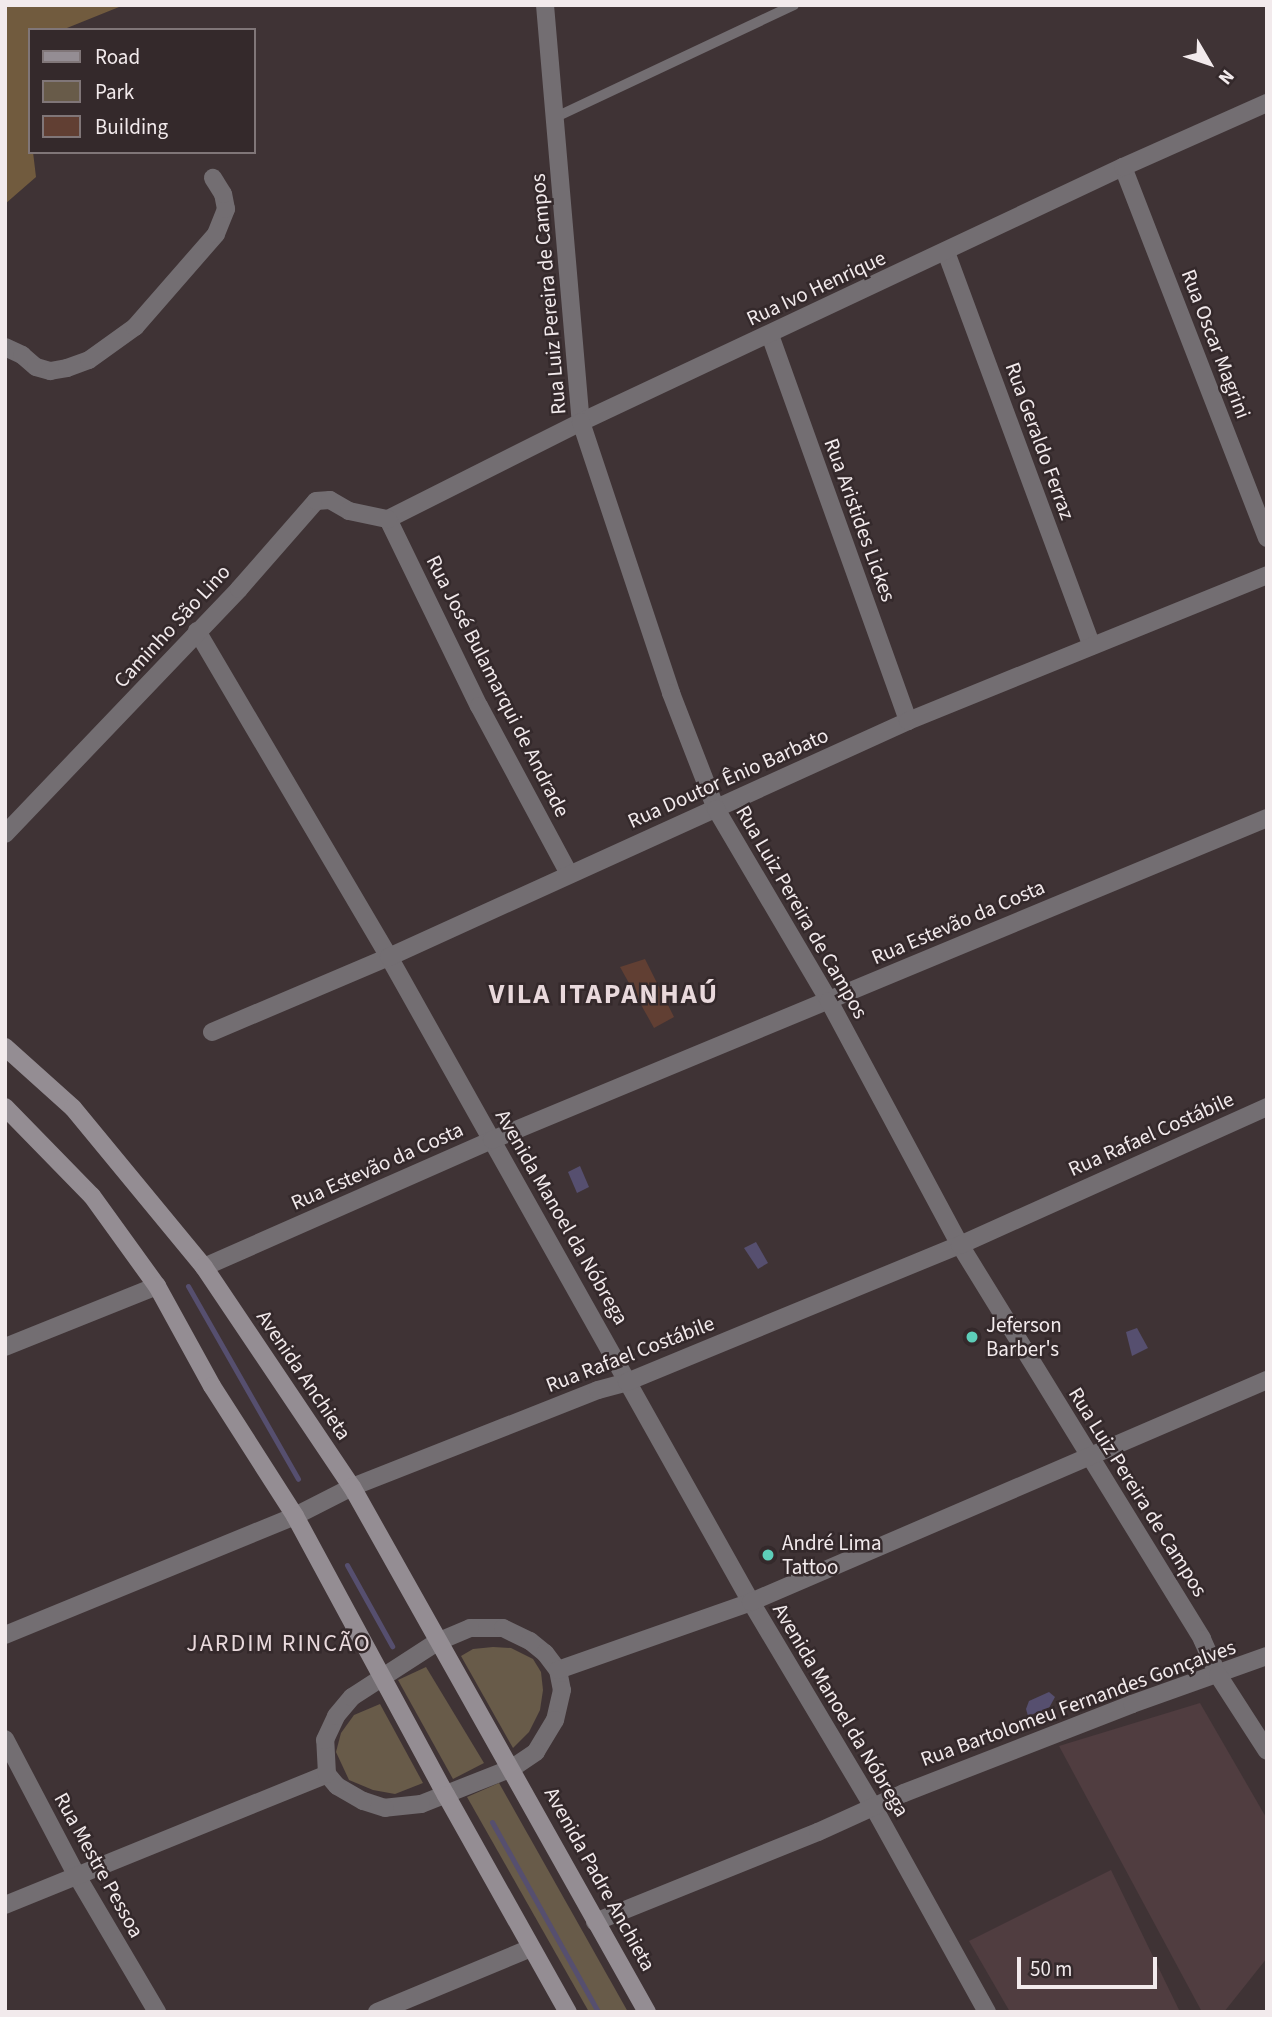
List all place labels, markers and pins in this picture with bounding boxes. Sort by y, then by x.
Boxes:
place label: Jeferson Barber's [986,1312,1062,1362]
marker: Jeferson Barber's [964,1329,980,1345]
place label: André Lima Tattoo [782,1530,882,1580]
marker: André Lima Tattoo [760,1547,776,1563]

